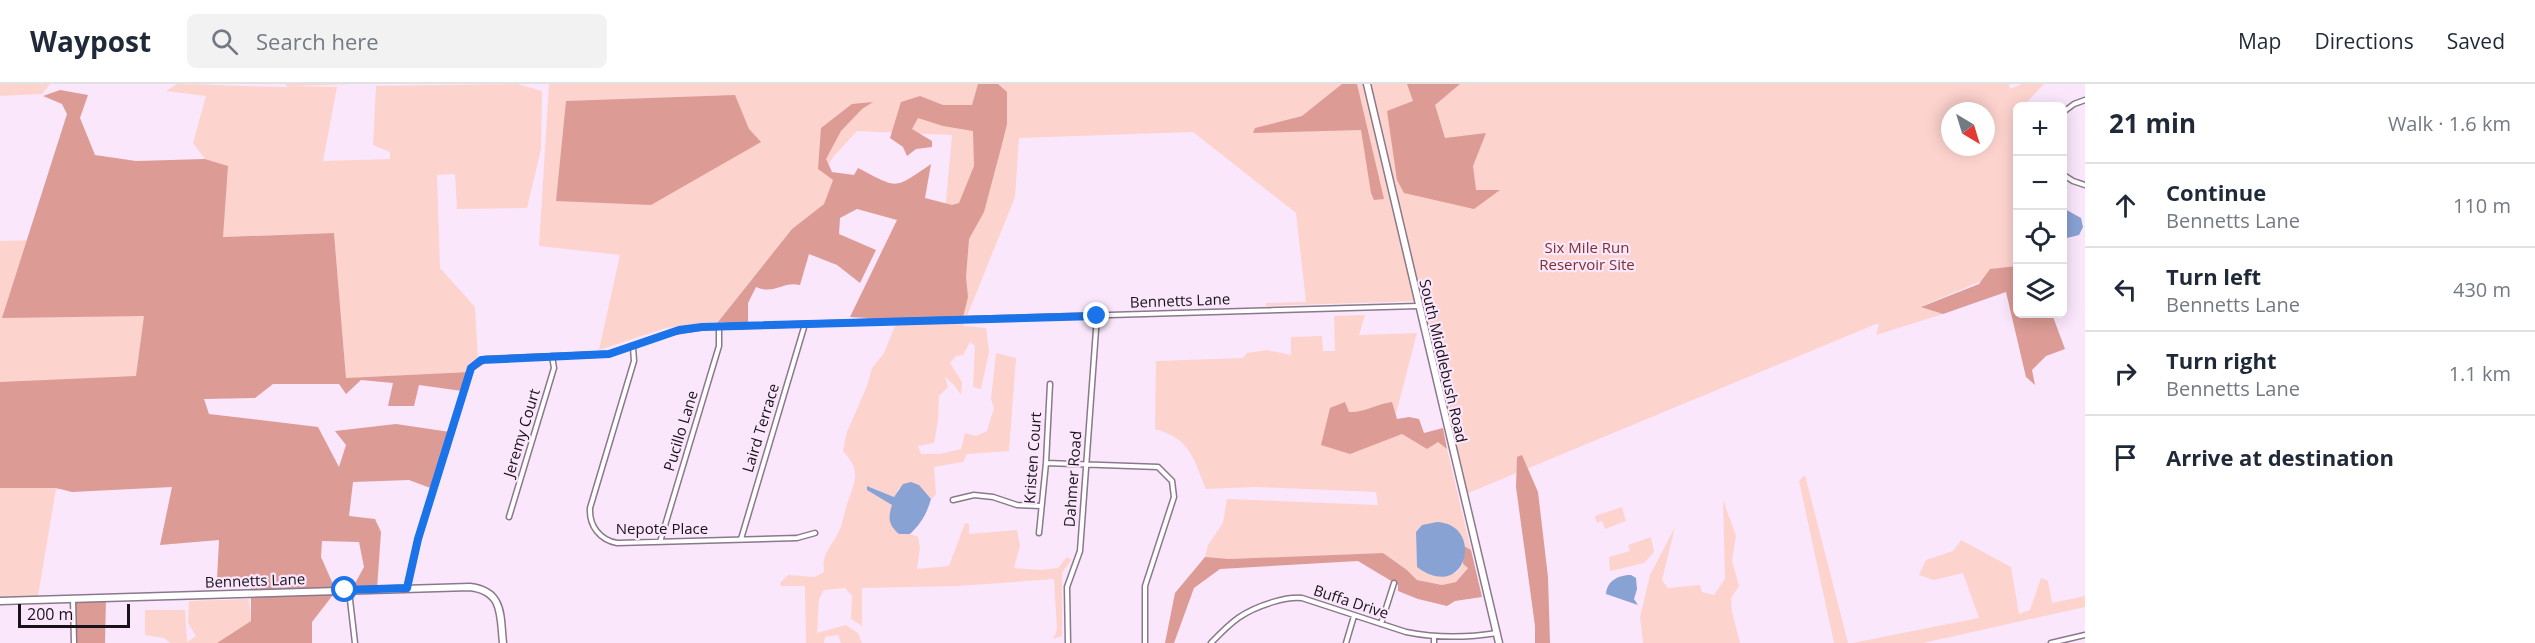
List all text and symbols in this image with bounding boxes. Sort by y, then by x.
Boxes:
search box [187,14,607,68]
text: Waypost [30,22,151,60]
icon: search [208,25,241,58]
text: Search here [256,26,379,56]
text: Map [2238,27,2281,55]
text: Directions [2314,27,2414,55]
text: Saved [2447,27,2505,55]
north arrow [1941,102,1995,156]
map controls [2013,102,2067,318]
button: + [2013,102,2067,156]
text: 21 min [2109,105,2196,141]
text: Walk · 1.6 km [2388,110,2511,137]
button: − [2013,156,2067,210]
text: Continue [2166,177,2266,207]
icon: ahead [2109,189,2142,222]
text: 110 m [2453,192,2511,219]
text: Bennetts Lane [2166,207,2300,234]
button: locate [2013,210,2067,264]
park label: Six Mile Run Reservoir Site [1539,237,1635,274]
text: Turn left [2166,261,2261,291]
button: layers [2013,264,2067,318]
icon: left [2109,273,2142,306]
text: 430 m [2453,276,2511,303]
street label: South Middlebush Road [1415,277,1473,444]
street label: Bennetts Lane [1129,288,1231,312]
text: Bennetts Lane [2166,291,2300,318]
route end [1083,302,1109,328]
text: Turn right [2166,345,2277,375]
icon: right [2109,357,2142,390]
text: 1.1 km [2449,360,2511,387]
text: Bennetts Lane [2166,375,2300,402]
street label: Laird Terrace [737,381,783,475]
street label: Jeremy Court [498,386,544,481]
street label: Pucillo Lane [658,388,702,474]
street label: Kristen Court [1019,411,1045,505]
street label: Dahmer Road [1059,430,1085,528]
icon: arrive [2109,441,2142,474]
text: Arrive at destination [2166,442,2394,472]
street label: Nepote Place [616,518,708,538]
street label: Bennetts Lane [204,568,306,592]
route start [331,576,357,602]
street label: Buffa Drive [1311,579,1391,623]
scale bar [18,601,130,628]
text: 200 m [27,603,73,625]

